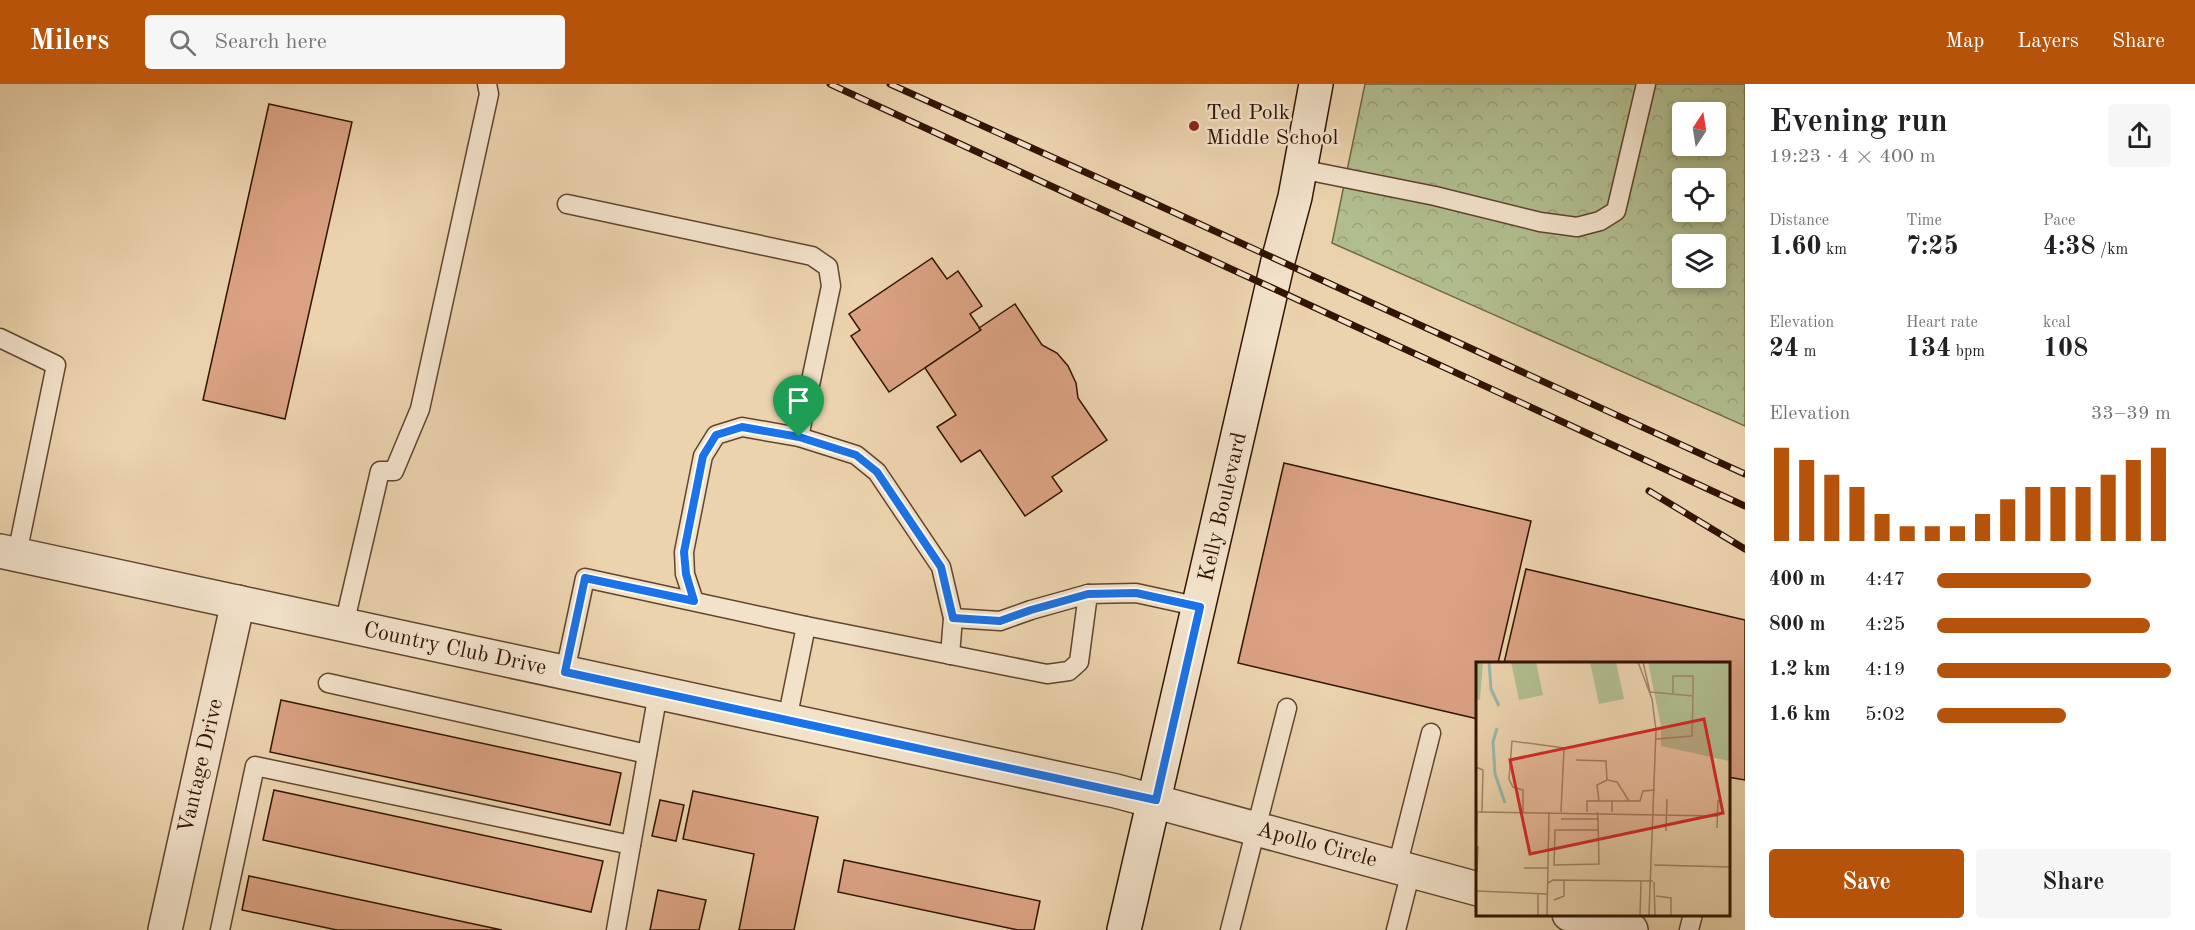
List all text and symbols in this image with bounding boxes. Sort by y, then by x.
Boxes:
search box [145,15,565,69]
icon: search [166,26,199,59]
text: Milers [30,28,109,56]
text: Search here [214,31,327,53]
text: Map [1945,31,1984,52]
text: Layers [2017,31,2079,52]
text: Share [2112,31,2165,52]
place label: Ted Polk Middle School [1206,102,1339,149]
north arrow [1672,102,1726,156]
map controls [1672,102,1726,288]
button: share [2108,104,2171,167]
text: Evening run [1769,106,1948,139]
marker: Ted Polk Middle School [1187,119,1201,133]
text: 19:23 · 4 × 400 m [1769,147,1936,167]
button: locate [1672,168,1726,222]
text: Distance [1769,213,1829,229]
text: Time [1906,213,1942,229]
text: Pace [2043,213,2075,229]
button: layers [1672,234,1726,288]
text: 1.60 [1769,234,1822,260]
text: 7:25 [1906,234,1959,260]
text: 4:38 [2043,234,2096,260]
text: km [1822,242,1847,258]
text: /km [2096,242,2128,258]
text: Elevation [1769,315,1834,331]
text: Heart rate [1906,315,1978,331]
text: kcal [2043,315,2071,331]
text: 24 [1769,336,1799,362]
text: 134 [1906,336,1951,362]
text: 108 [2043,336,2088,362]
text: m [1799,344,1816,360]
text: bpm [1951,344,1985,360]
pin [773,375,824,437]
icon: arrive [782,384,815,417]
text: Elevation [1769,404,1850,424]
text: 33–39 m [2091,404,2171,424]
street label: Kelly Boulevard [1195,430,1251,584]
text: 400 m [1769,570,1825,590]
text: 4:47 [1865,570,1905,590]
text: 800 m [1769,615,1825,635]
text: 4:25 [1865,615,1905,635]
street label: Country Club Drive [361,619,549,679]
text: 1.2 km [1769,660,1831,680]
text: 4:19 [1865,660,1905,680]
inset map [1476,662,1730,915]
street label: Vantage Drive [175,697,227,835]
text: 1.6 km [1769,705,1831,725]
text: 5:02 [1865,705,1905,725]
street label: Apollo Circle [1255,818,1379,872]
button: Save [1769,849,1964,918]
button: Share [1976,849,2171,918]

